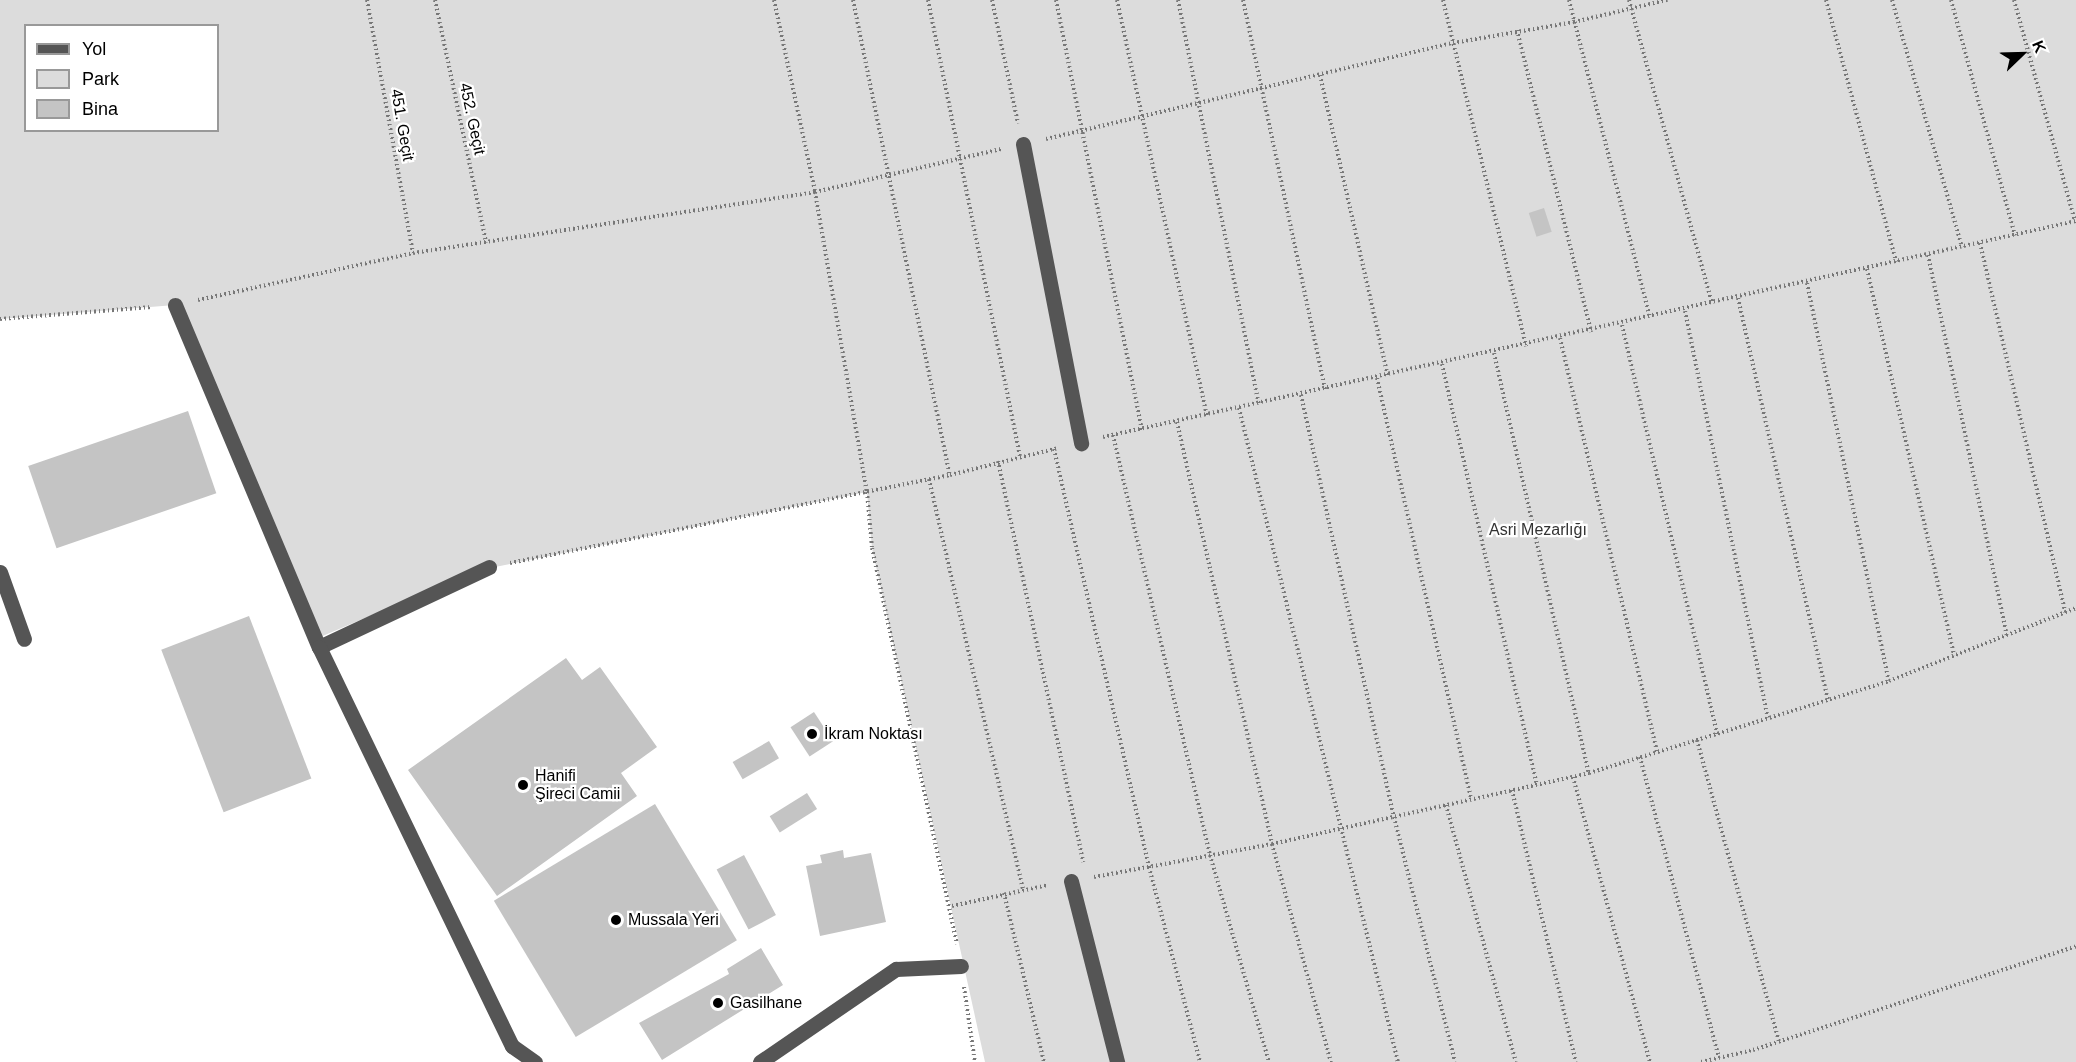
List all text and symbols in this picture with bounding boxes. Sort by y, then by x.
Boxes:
legend [24,24,219,132]
north arrow [1992,24,2052,84]
text: K [2029,38,2049,55]
text: Yol [82,39,106,59]
text: Park [82,69,119,89]
street label: 452. Geçit [455,81,489,157]
street label: 451. Geçit [386,87,418,163]
text: Bina [82,99,118,119]
park label: Asri Mezarlığı [1489,520,1587,540]
place label: İkram Noktası [824,724,923,744]
marker: İkram Noktası [805,727,819,741]
place label: Hanifi Şireci Camii [535,766,620,804]
marker: Hanifi Şireci Camii [516,778,530,792]
place label: Mussala Yeri [628,910,719,930]
marker: Mussala Yeri [609,913,623,927]
place label: Gasilhane [730,993,802,1013]
marker: Gasilhane [711,996,725,1010]

